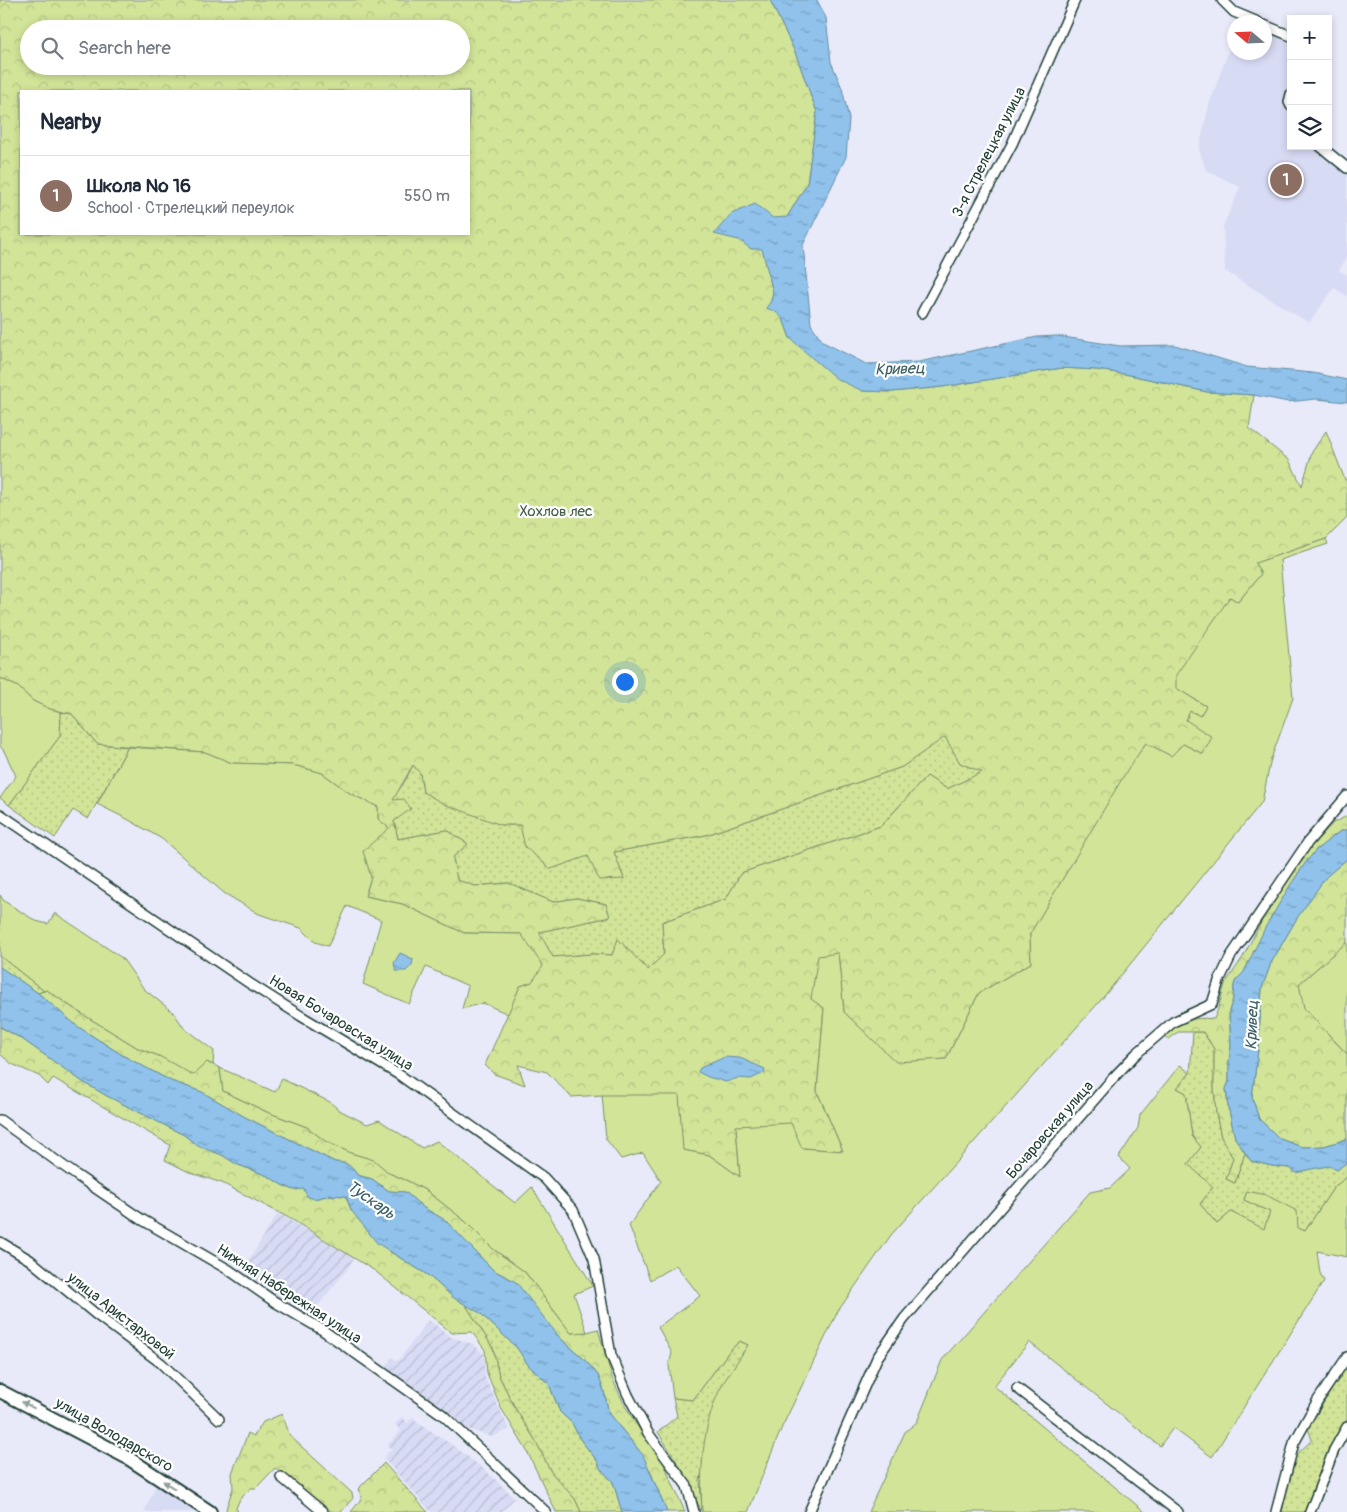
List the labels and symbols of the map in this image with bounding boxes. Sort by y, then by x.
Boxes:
north arrow [1227,15,1272,60]
street label: 3-я Стрелецкая улица [948,84,1030,220]
pin: 1 [1270,161,1302,199]
water label: Кривец [875,358,925,380]
park label: Хохлов лес [519,502,593,521]
your location [612,669,638,695]
street label: Новая Бочаровская улица [265,971,417,1075]
water label: Кривец [1241,1000,1263,1050]
street label: Бочаровская улица [1002,1077,1098,1183]
water label: Тускарь [343,1176,400,1224]
street label: Нижняя Набережная улица [213,1240,365,1348]
street label: улица Аристарховой [63,1268,179,1364]
street label: улица Володарского [51,1393,176,1476]
one-way arrow [20,1401,35,1409]
one-way arrow [162,1480,176,1490]

